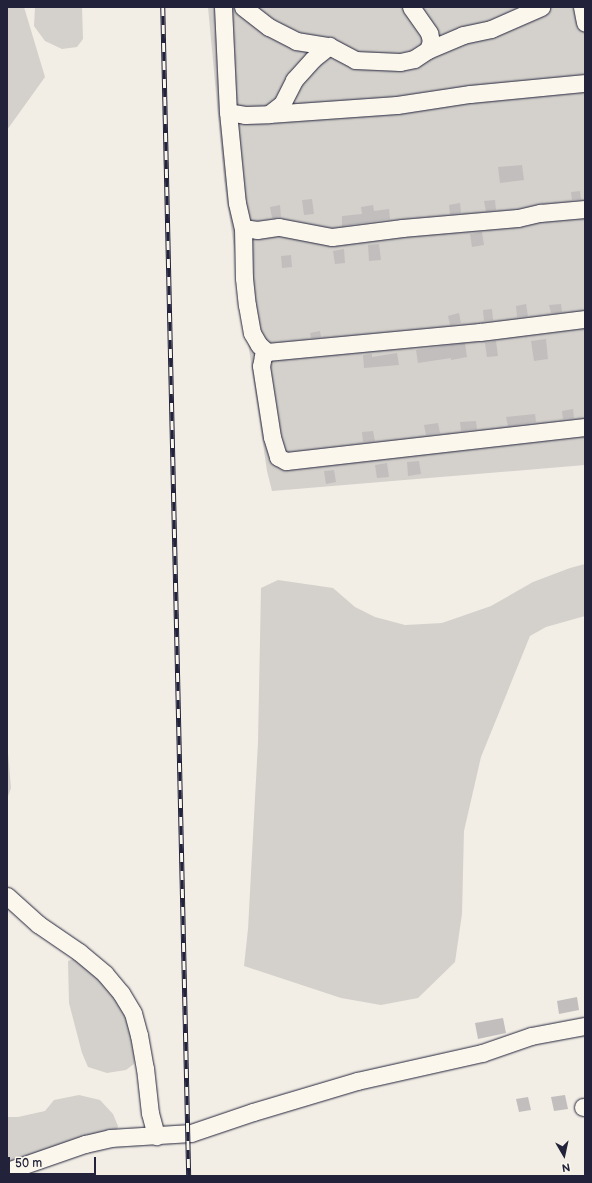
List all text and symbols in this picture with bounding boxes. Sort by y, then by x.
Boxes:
north arrow [544,1135,584,1175]
scale bar [10,1149,98,1175]
text: 50 m [15,1156,42,1171]
text: N [561,1160,571,1174]

